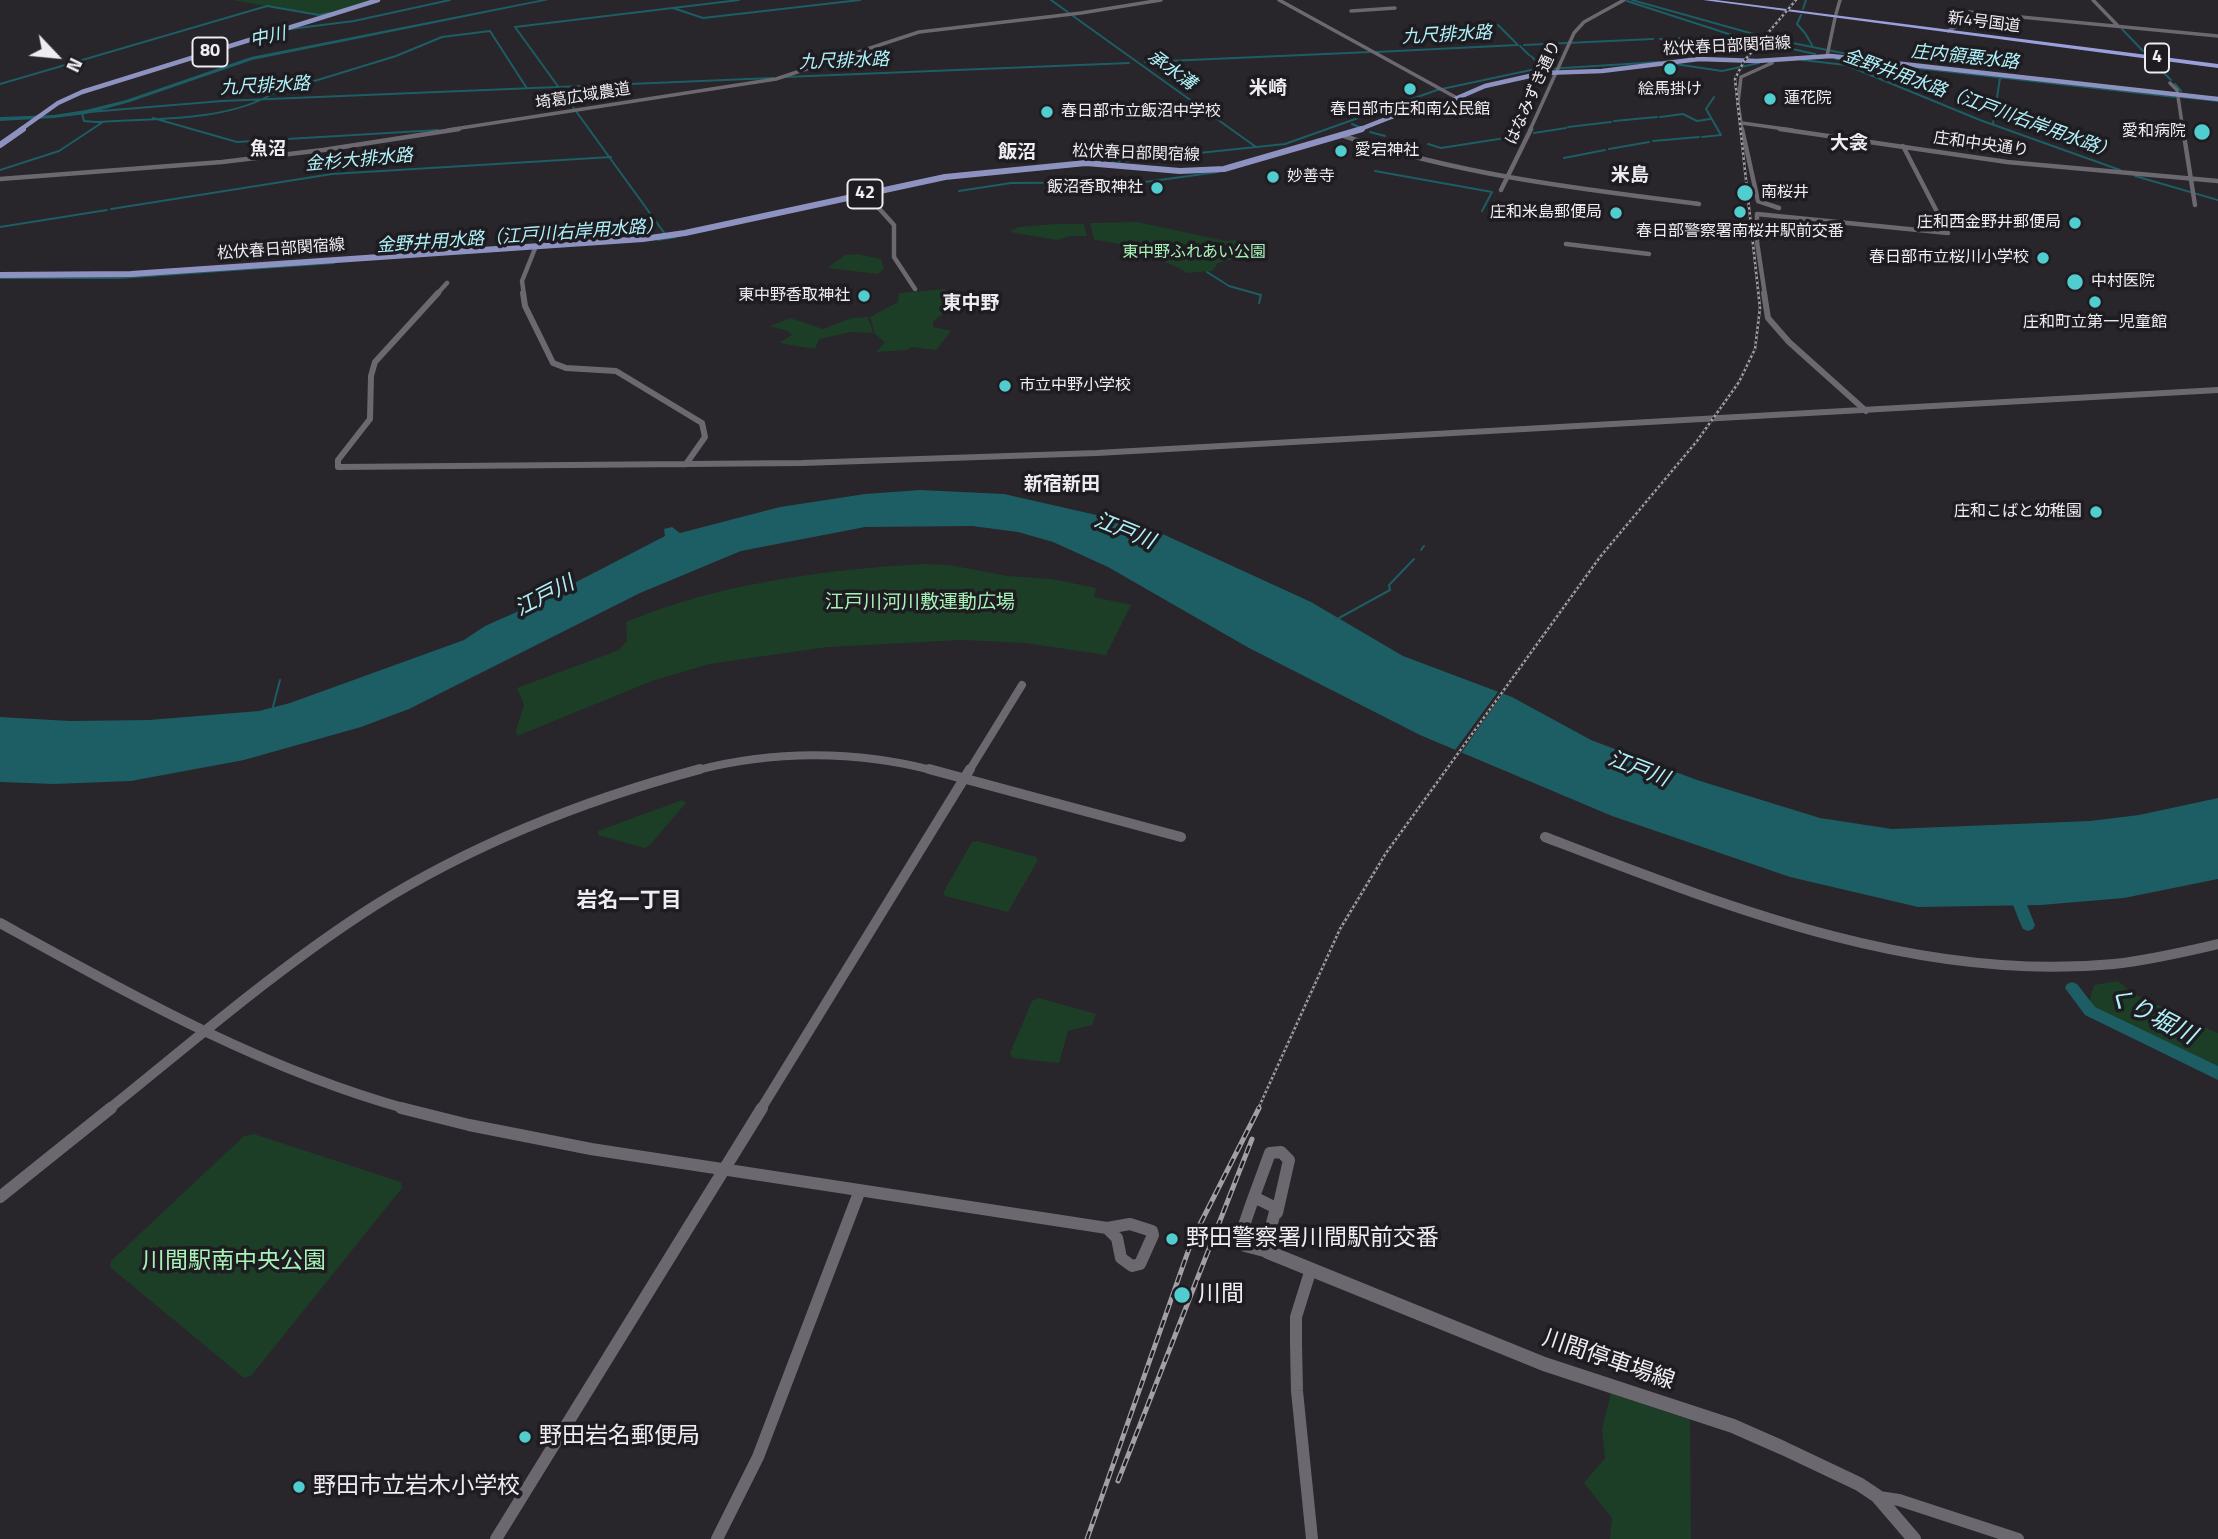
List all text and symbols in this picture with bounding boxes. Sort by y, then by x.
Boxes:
street label: 新4号国道 [1947,9,2021,37]
north arrow [21,21,91,91]
water label: 九尺排水路 [1401,23,1493,49]
water label: 中川 [248,24,288,52]
street label: 松伏春日部関宿線 [1663,34,1791,60]
road number: 80 [192,38,228,66]
street label: はなみずき通り [1502,38,1566,148]
water label: 庄内領悪水路 [1910,42,2020,74]
road number: 4 [2145,44,2169,72]
water label: 承水溝 [1143,46,1199,96]
water label: 金野井用水路（江戸川右岸用水路） [1840,46,2118,164]
water label: 九尺排水路 [799,50,889,74]
text: N [59,53,91,78]
marker: 絵馬掛け [1662,61,1678,77]
water label: 九尺排水路 [219,74,311,100]
district label: 米崎 [1249,78,1287,100]
street label: 埼葛広域農道 [534,80,632,114]
place label: 絵馬掛け [1638,80,1702,100]
marker: 春日部市庄和南公民館 [1402,81,1418,97]
place label: 蓮花院 [1784,89,1832,109]
marker: 蓮花院 [1762,91,1778,107]
place label: 春日部市庄和南公民館 [1330,100,1490,120]
place label: 春日部市立飯沼中学校 [1061,102,1221,122]
marker: 春日部市立飯沼中学校 [1039,104,1055,120]
place label: 愛和病院 [2122,122,2186,142]
marker: 愛和病院 [2192,122,2212,142]
street label: 庄和中央通り [1932,129,2030,161]
district label: 大衾 [1830,133,1868,155]
district label: 魚沼 [250,140,286,162]
place label: 愛宕神社 [1355,141,1419,161]
district label: 飯沼 [998,142,1036,164]
street label: 松伏春日部関宿線 [1072,142,1200,166]
marker: 愛宕神社 [1333,143,1349,159]
water label: 金杉大排水路 [304,146,414,176]
district label: 米島 [1611,165,1649,187]
place label: 妙善寺 [1287,167,1335,187]
marker: 妙善寺 [1265,169,1281,185]
place label: 飯沼香取神社 [1047,178,1143,198]
road number: 42 [848,180,882,209]
marker: 飯沼香取神社 [1149,180,1165,196]
marker: 南桜井 [1735,183,1755,203]
place label: 南桜井 [1761,183,1809,203]
place label: 庄和米島郵便局 [1490,203,1602,223]
marker: 春日部警察署南桜井駅前交番 [1732,204,1748,220]
marker: 庄和米島郵便局 [1608,205,1624,221]
place label: 庄和西金野井郵便局 [1917,213,2061,233]
marker: 庄和西金野井郵便局 [2067,215,2083,231]
water label: 金野井用水路（江戸川右岸用水路） [376,216,664,258]
place label: 春日部警察署南桜井駅前交番 [1636,222,1844,242]
street label: 松伏春日部関宿線 [216,236,346,264]
park label: 東中野ふれあい公園 [1122,243,1266,263]
place label: 春日部市立桜川小学校 [1869,248,2029,268]
marker: 春日部市立桜川小学校 [2035,250,2051,266]
marker: 中村医院 [2065,272,2085,292]
place label: 中村医院 [2091,272,2155,292]
place label: 東中野香取神社 [738,286,850,306]
marker: 東中野香取神社 [856,288,872,304]
district label: 東中野 [943,293,999,315]
marker: 庄和町立第一児童館 [2087,294,2103,310]
place label: 庄和町立第一児童館 [2023,313,2167,333]
place label: 市立中野小学校 [1019,376,1131,396]
marker: 市立中野小学校 [997,378,1013,394]
district label: 新宿新田 [1024,474,1100,496]
place label: 庄和こばと幼稚園 [1954,502,2082,522]
marker: 庄和こばと幼稚園 [2088,504,2104,520]
water label: 江戸川 [1090,509,1158,555]
water label: 江戸川 [511,571,579,623]
park label: 江戸川河川敷運動広場 [825,592,1015,614]
water label: 江戸川 [1604,747,1672,793]
district label: 岩名一丁目 [577,889,681,915]
water label: くり堀川 [2102,982,2200,1052]
place label: 野田警察署川間駅前交番 [1186,1225,1439,1253]
marker: 野田警察署川間駅前交番 [1164,1231,1180,1247]
park label: 川間駅南中央公園 [142,1248,326,1276]
place label: 川間 [1198,1281,1244,1309]
marker: 川間 [1172,1285,1192,1305]
street label: 川間停車場線 [1538,1325,1678,1397]
place label: 野田岩名郵便局 [539,1423,700,1451]
marker: 野田岩名郵便局 [517,1429,533,1445]
place label: 野田市立岩木小学校 [313,1473,520,1501]
marker: 野田市立岩木小学校 [291,1479,307,1495]

